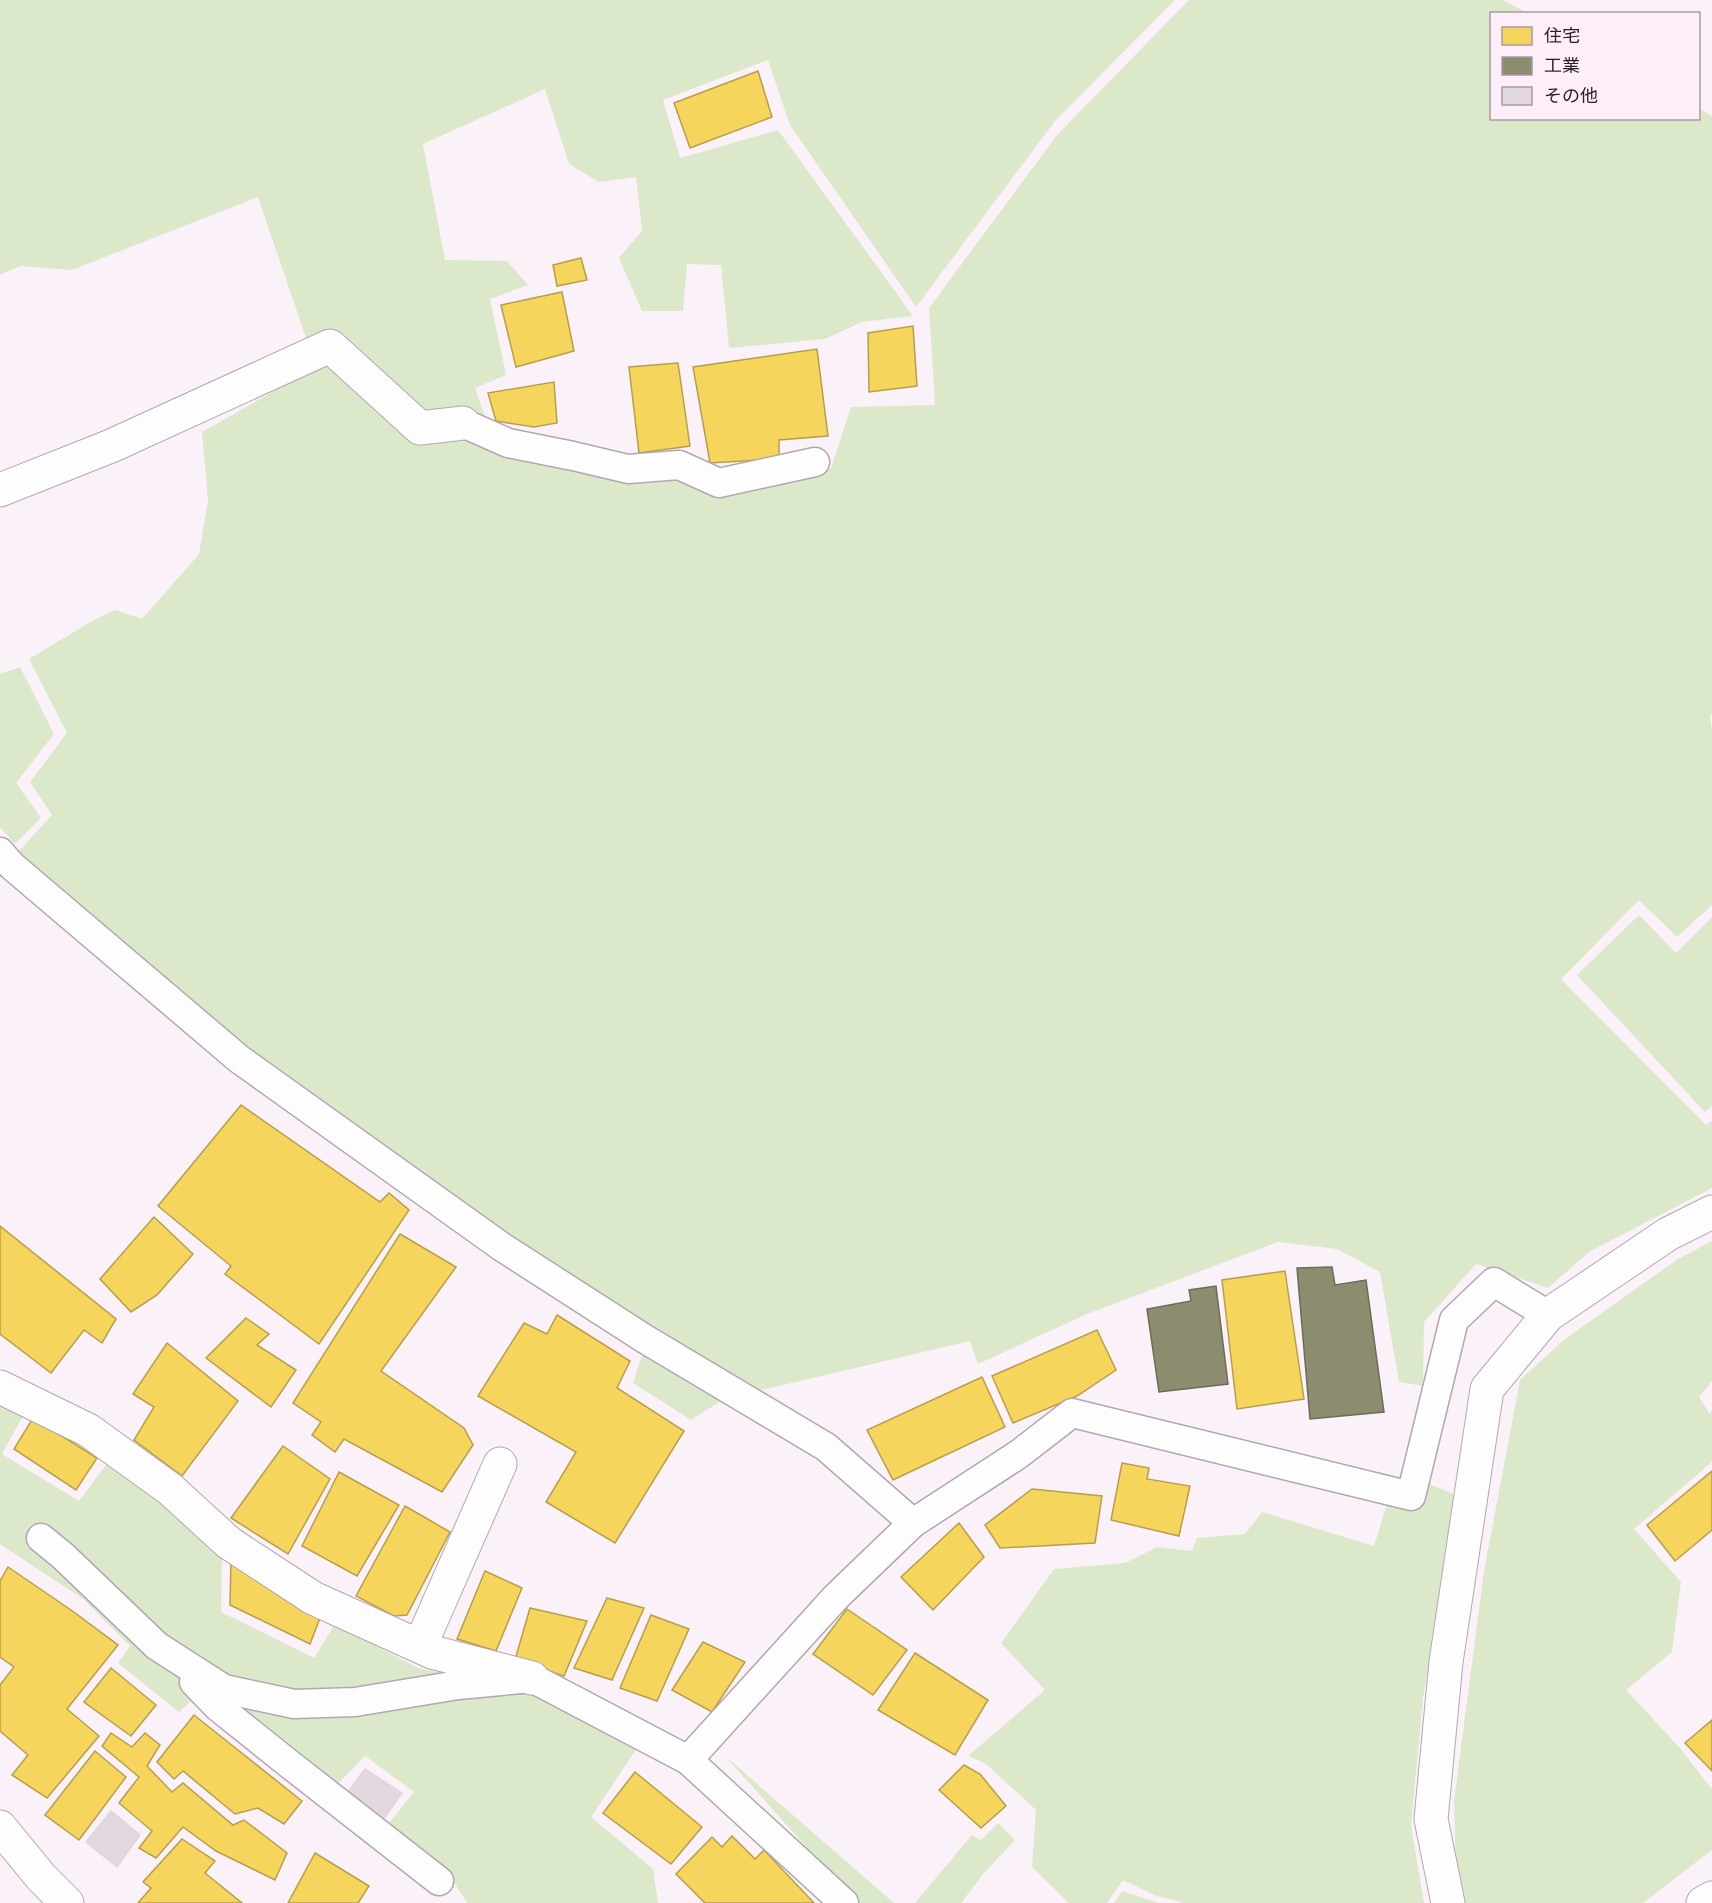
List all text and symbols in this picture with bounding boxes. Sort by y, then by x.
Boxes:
legend [1490,12,1700,120]
text: 住宅 [1544,23,1580,48]
text: 工業 [1544,53,1580,78]
text: その他 [1544,83,1598,108]

